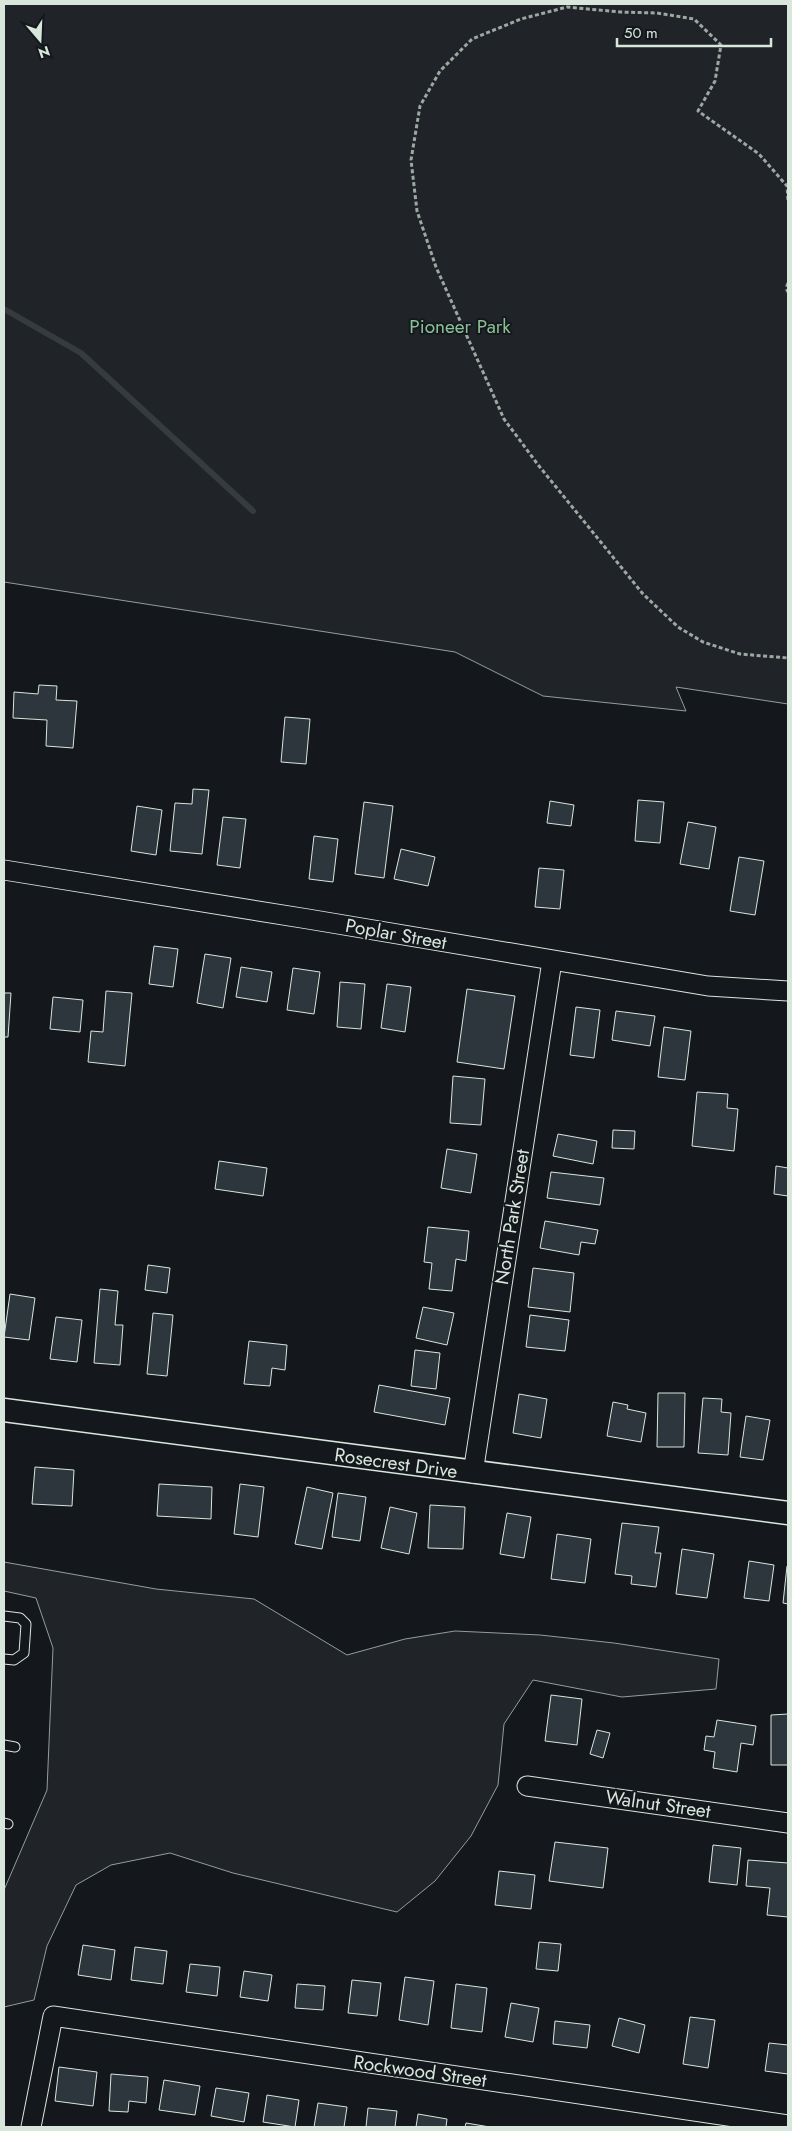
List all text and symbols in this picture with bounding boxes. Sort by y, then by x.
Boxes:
north arrow [15,15,65,65]
scale bar [617,15,771,47]
text: 50 m [624,22,658,44]
text: N [36,41,53,64]
park label: Pioneer Park [409,313,511,340]
street label: Poplar Street [343,912,449,956]
street label: North Park Street [488,1147,536,1287]
street label: Rosecrest Drive [333,1441,459,1485]
street label: Walnut Street [604,1783,713,1825]
street label: Rockwood Street [352,2048,489,2094]

